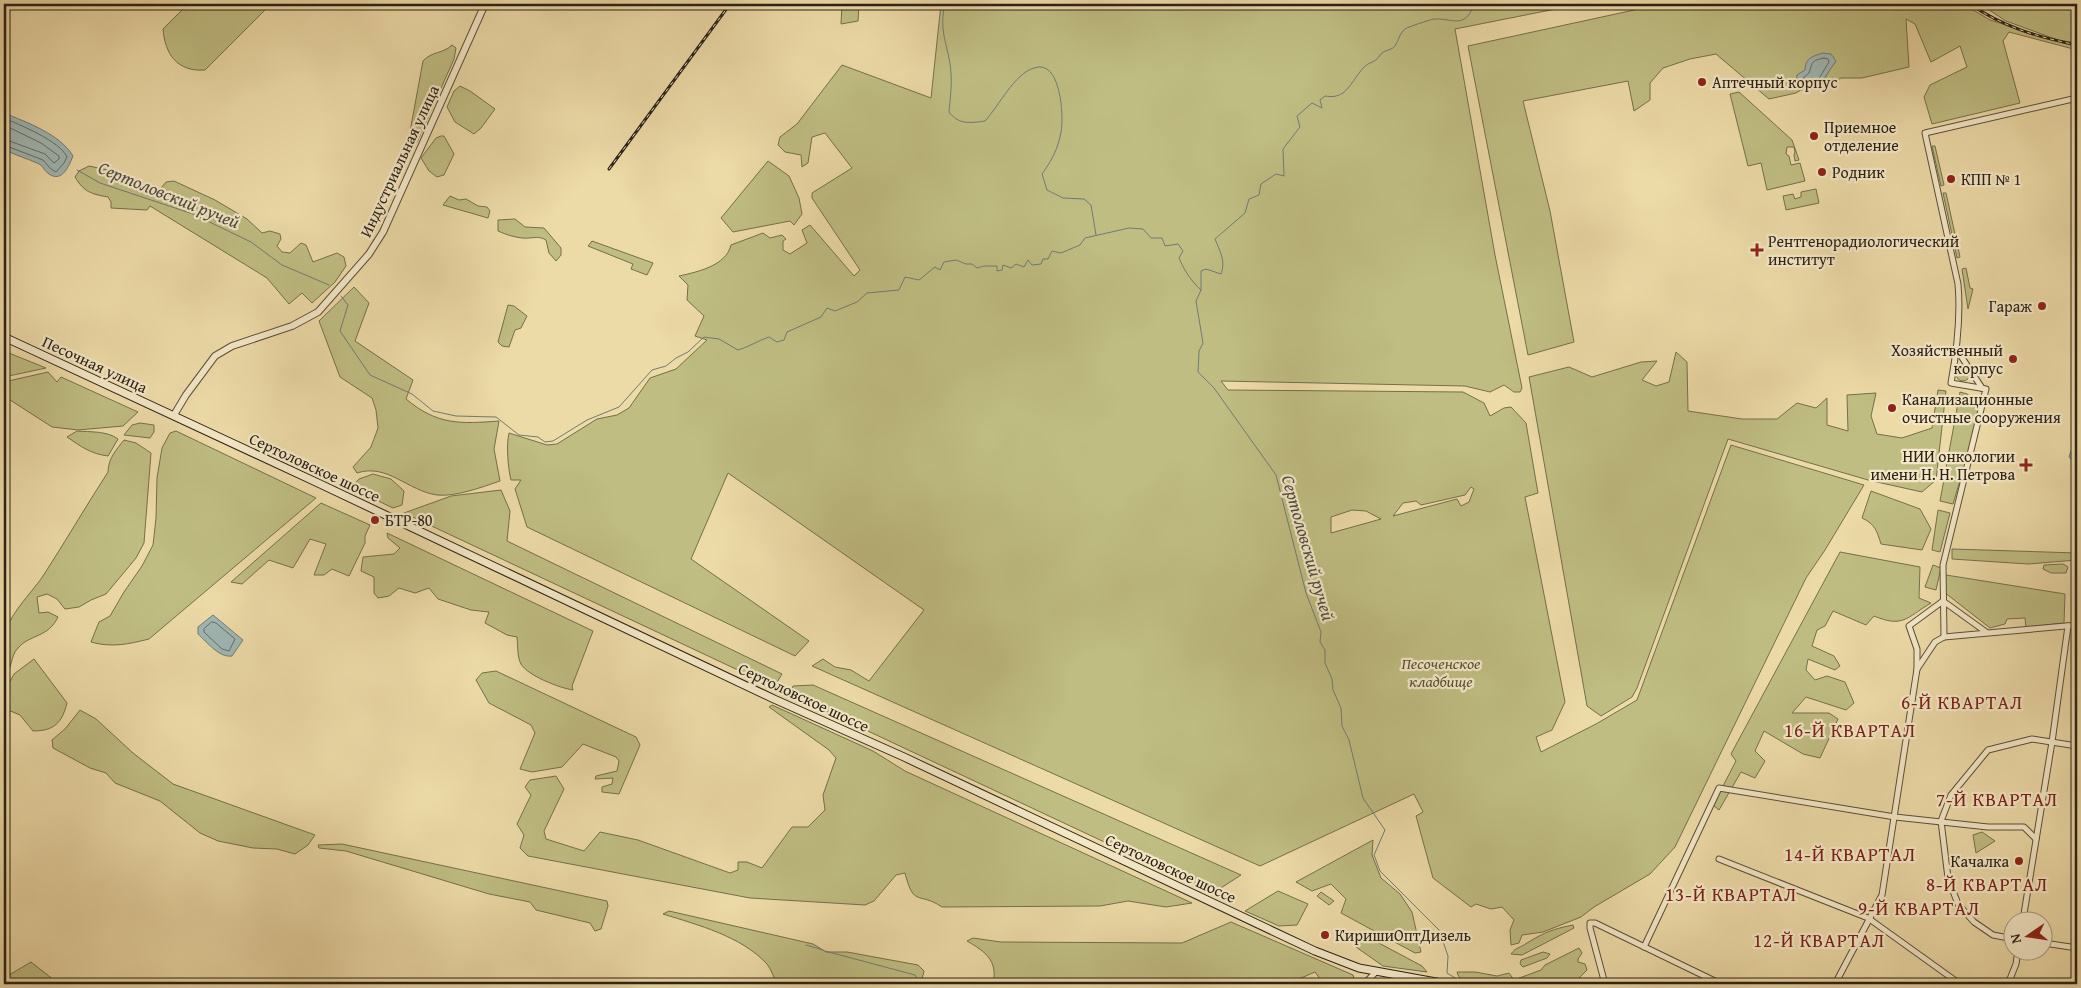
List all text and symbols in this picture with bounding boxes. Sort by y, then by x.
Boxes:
place label: Аптечный корпус [1712,70,1837,94]
marker: Аптечный корпус [1696,76,1708,88]
street label: Индустриальная улица [353,81,445,241]
place label: Приемное отделение [1824,115,1899,157]
marker: Приемное отделение [1808,130,1820,142]
water label: Сертоловский ручей [94,154,244,235]
place label: Родник [1832,160,1885,184]
marker: Родник [1816,166,1828,178]
place label: КПП № 1 [1961,167,2021,191]
marker: КПП № 1 [1945,173,1957,185]
place label: Рентгенорадиологический институт [1768,229,1960,271]
marker: Рентгенорадиологический институт [1750,243,1764,257]
place label: Гараж [1989,294,2032,318]
marker: Гараж [2036,300,2048,312]
street label: Песочная улица [39,329,152,399]
place label: Хозяйственный корпус [1891,338,2003,380]
marker: Хозяйственный корпус [2007,353,2019,365]
place label: Канализационные очистные сооружения [1902,387,2061,429]
marker: Канализационные очистные сооружения [1886,402,1898,414]
street label: Сертоловское шоссе [246,426,384,508]
place label: НИИ онкологии имени Н. Н. Петрова [1870,444,2015,486]
marker: НИИ онкологии имени Н. Н. Петрова [2019,458,2033,472]
water label: Сертоловский ручей [1275,472,1342,624]
place label: БТР-80 [385,508,433,532]
marker: БТР-80 [369,514,381,526]
park label: Песоченское кладбище [1402,651,1481,693]
street label: Сертоловское шоссе [735,656,873,738]
district label: 6-Й КВАРТАЛ [1901,688,2023,716]
district label: 16-Й КВАРТАЛ [1784,716,1916,744]
district label: 7-Й КВАРТАЛ [1936,785,2058,813]
street label: Сертоловское шоссе [1102,827,1240,909]
district label: 14-Й КВАРТАЛ [1784,840,1916,868]
place label: Качалка [1951,849,2009,873]
marker: Качалка [2013,855,2025,867]
district label: 8-Й КВАРТАЛ [1926,870,2048,898]
district label: 13-Й КВАРТАЛ [1665,880,1797,908]
district label: 9-Й КВАРТАЛ [1858,894,1980,922]
north arrow [2004,910,2054,960]
place label: КиришиОптДизель [1335,923,1472,947]
district label: 12-Й КВАРТАЛ [1753,926,1885,954]
marker: КиришиОптДизель [1319,929,1331,941]
text: N [2004,931,2026,946]

